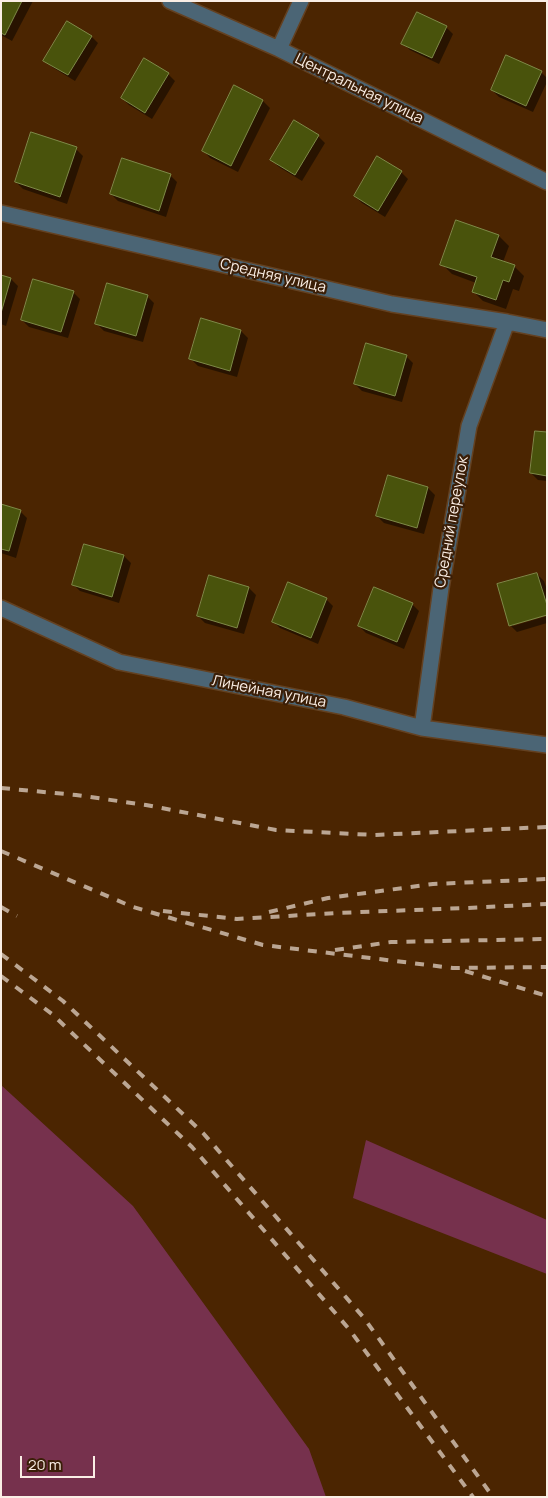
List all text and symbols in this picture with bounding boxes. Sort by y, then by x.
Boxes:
street label: Центральная улица [292,50,426,128]
street label: Средняя улица [218,255,328,297]
street label: Средний переулок [432,455,472,589]
street label: Линейная улица [210,672,328,712]
scale bar [22,1446,98,1478]
text: 20 m [28,1454,61,1475]

